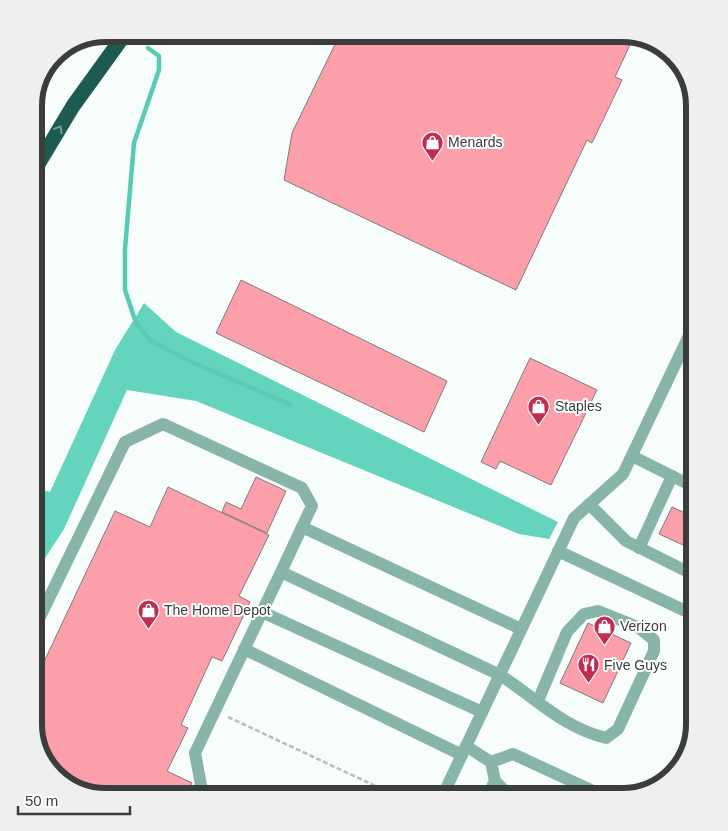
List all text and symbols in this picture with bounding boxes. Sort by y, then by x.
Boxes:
one-way arrow [52,125,62,134]
shop icon: Menards [420,130,444,161]
place label: Menards [448,134,502,150]
shop icon: Staples [527,394,551,425]
place label: Staples [555,398,602,414]
shop icon: The Home Depot [136,598,160,629]
place label: The Home Depot [164,602,271,618]
shop icon: Verizon [592,614,616,645]
place label: Verizon [620,618,667,634]
restaurant icon: Five Guys [576,653,600,684]
place label: Five Guys [604,657,667,673]
scale bar [18,784,130,816]
text: 50 m [25,792,58,809]

